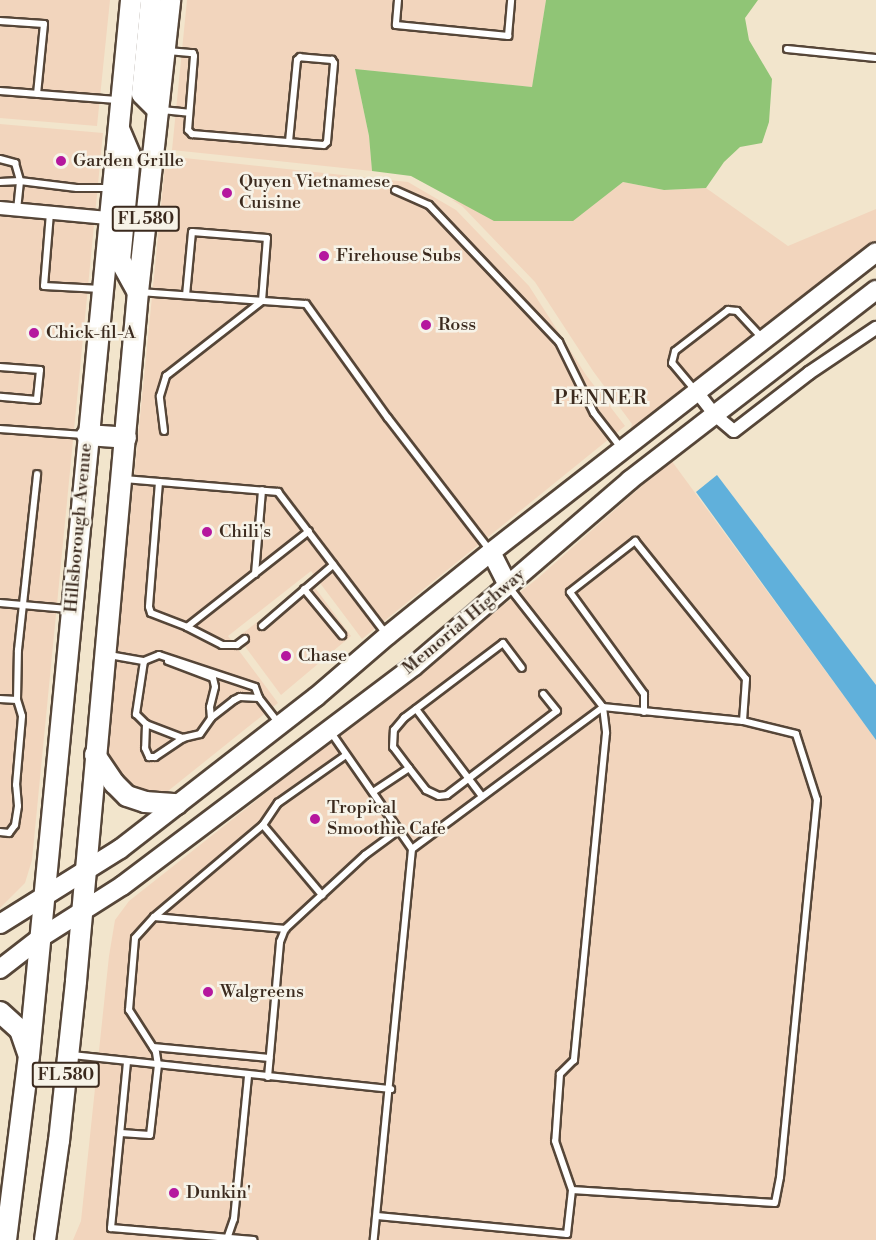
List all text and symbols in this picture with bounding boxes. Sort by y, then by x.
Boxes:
place label: Garden Grille [73,150,184,172]
marker: Garden Grille [54,154,68,168]
place label: Quyen Vietnamese Cuisine [239,172,390,214]
marker: Quyen Vietnamese Cuisine [220,186,234,200]
road number: FL 580 [112,206,180,232]
place label: Firehouse Subs [336,245,461,267]
marker: Firehouse Subs [317,249,331,263]
place label: Ross [438,314,476,336]
marker: Ross [419,318,433,332]
place label: Chick-fil-A [46,322,136,344]
marker: Chick-fil-A [27,326,41,340]
district label: PENNER [554,386,648,410]
street label: Hillsborough Avenue [61,442,97,614]
place label: Chili's [219,521,271,543]
marker: Chili's [200,525,214,539]
street label: Memorial Highway [398,564,530,680]
place label: Chase [298,645,347,667]
marker: Chase [279,649,293,663]
place label: Tropical Smoothie Cafe [327,798,446,840]
marker: Tropical Smoothie Cafe [308,812,322,826]
place label: Walgreens [220,981,304,1003]
marker: Walgreens [201,985,215,999]
road number: FL 580 [32,1062,100,1088]
place label: Dunkin' [186,1182,251,1204]
marker: Dunkin' [167,1186,181,1200]

